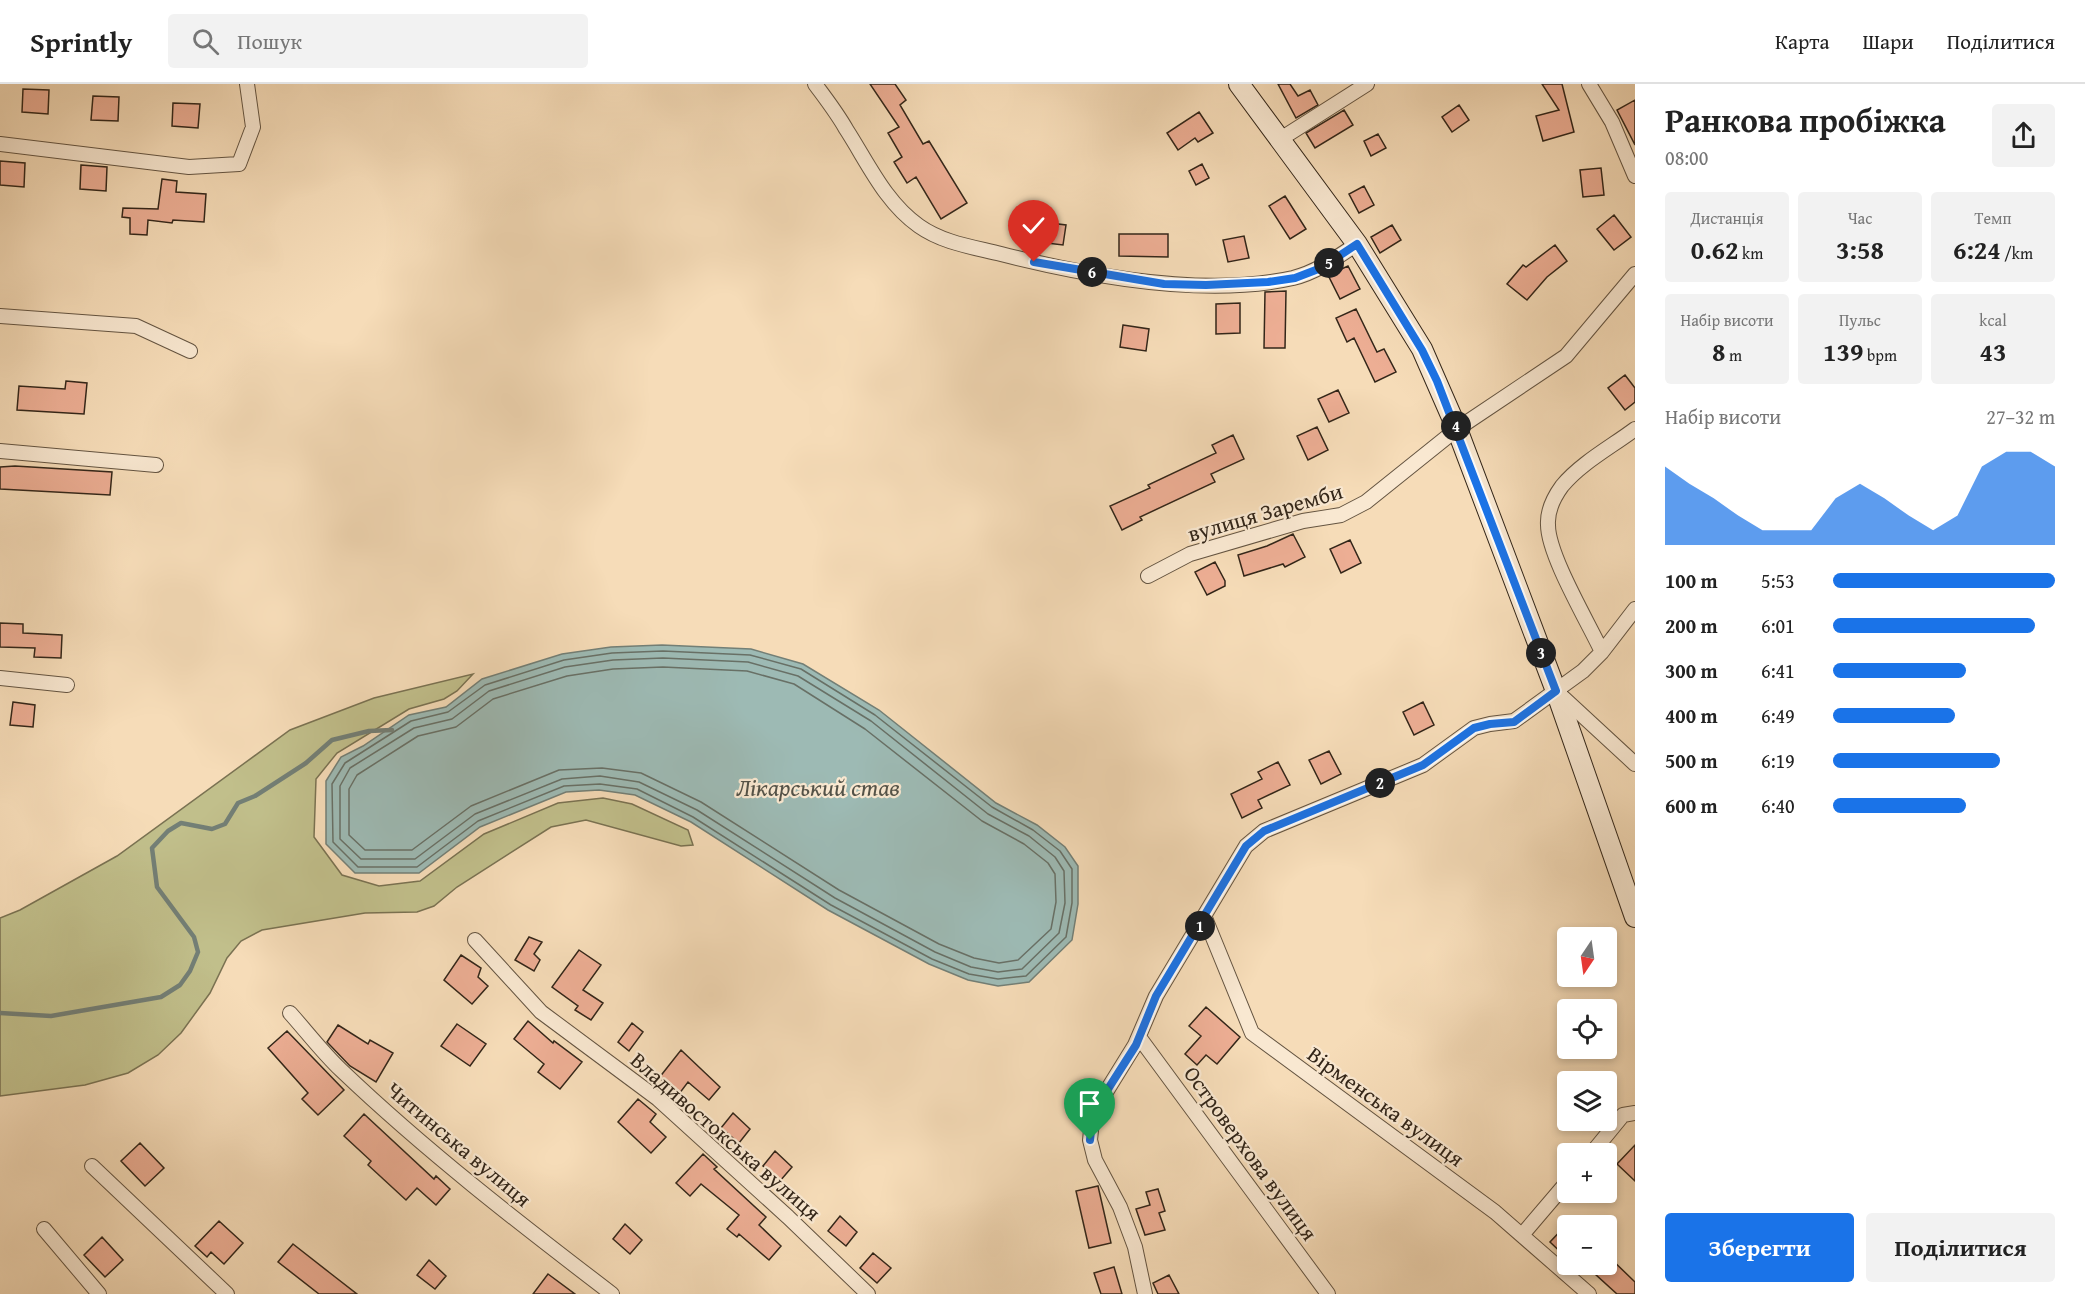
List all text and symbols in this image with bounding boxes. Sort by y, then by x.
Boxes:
search box [168,14,588,68]
text: Sprintly [30,21,132,62]
icon: search [189,25,222,58]
text: Пошук [237,25,302,57]
text: Карта [1775,26,1829,57]
text: Шари [1862,26,1914,57]
text: Поділитися [1947,26,2055,57]
text: Ранкова пробіжка [1665,96,1946,144]
button: share [1992,104,2055,167]
text: 08:00 [1665,143,1708,172]
pin [1008,200,1059,262]
text: Дистанція [1690,206,1764,230]
text: Час [1848,206,1872,230]
text: Темп [1975,206,2011,230]
icon: check [1017,209,1050,242]
text: 0.62 [1691,230,1739,269]
text: 3:58 [1836,230,1884,269]
text: 6:24 [1953,230,2001,269]
text: km [1739,241,1763,265]
text: /km [2001,241,2033,265]
pin: 5 [1314,248,1344,278]
text: 5 [1325,251,1333,275]
pin: 6 [1077,257,1107,287]
text: 6 [1088,260,1096,284]
text: Набір висоти [1681,308,1773,332]
text: Пульс [1839,308,1881,332]
text: kcal [1979,308,2007,332]
text: 8 [1712,332,1725,371]
text: 139 [1823,332,1863,371]
text: 43 [1980,332,2006,371]
text: m [1725,343,1742,367]
text: bpm [1863,343,1897,367]
text: Набір висоти [1665,402,1781,431]
text: 27–32 m [1986,402,2055,431]
pin: 4 [1441,411,1471,441]
text: 4 [1452,414,1460,438]
street label: вулиця Заремби [1184,475,1346,549]
text: 100 m [1665,566,1718,595]
text: 5:53 [1761,566,1795,595]
text: 200 m [1665,611,1718,640]
text: 6:01 [1761,611,1795,640]
pin: 3 [1526,638,1556,668]
text: 3 [1537,641,1545,665]
text: 300 m [1665,656,1718,685]
text: 6:41 [1761,656,1795,685]
text: 400 m [1665,701,1718,730]
text: 6:49 [1761,701,1795,730]
text: 500 m [1665,746,1718,775]
text: 6:19 [1761,746,1795,775]
pin: 2 [1365,768,1395,798]
water label: Лікарський став [736,770,900,805]
text: 2 [1376,771,1384,795]
text: 600 m [1665,791,1718,820]
text: 6:40 [1761,791,1795,820]
pin: 1 [1185,911,1215,941]
text: 1 [1196,914,1204,938]
north arrow [1557,927,1617,987]
map controls [1557,927,1617,1275]
button: locate [1557,999,1617,1059]
street label: Вірменська вулиця [1301,1038,1471,1174]
street label: Владивостокська вулиця [624,1044,828,1228]
street label: Островерхова вулиця [1177,1059,1325,1247]
button: layers [1557,1071,1617,1131]
street label: Читинська вулиця [379,1074,539,1214]
pin [1064,1078,1115,1140]
icon: arrive [1073,1087,1106,1120]
button: + [1557,1143,1617,1203]
button: Зберегти [1665,1213,1854,1282]
button: Поділитися [1866,1213,2055,1282]
button: − [1557,1215,1617,1275]

